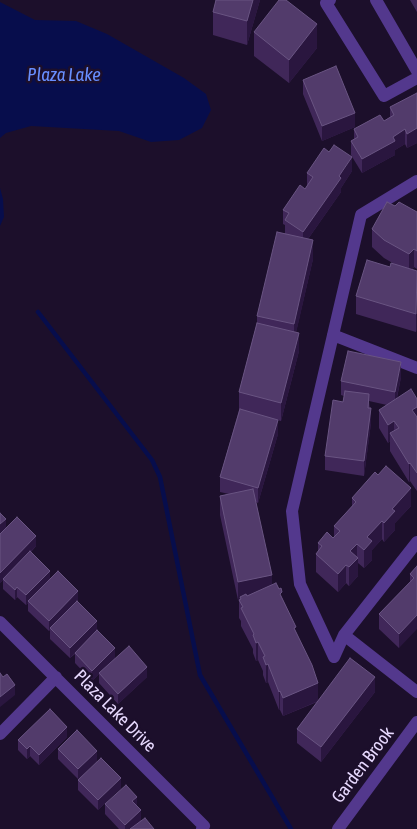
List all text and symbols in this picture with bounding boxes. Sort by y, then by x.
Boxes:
water label: Plaza Lake [27,64,101,86]
street label: Plaza Lake Drive [69,665,161,757]
street label: Garden Brook [327,723,399,807]

